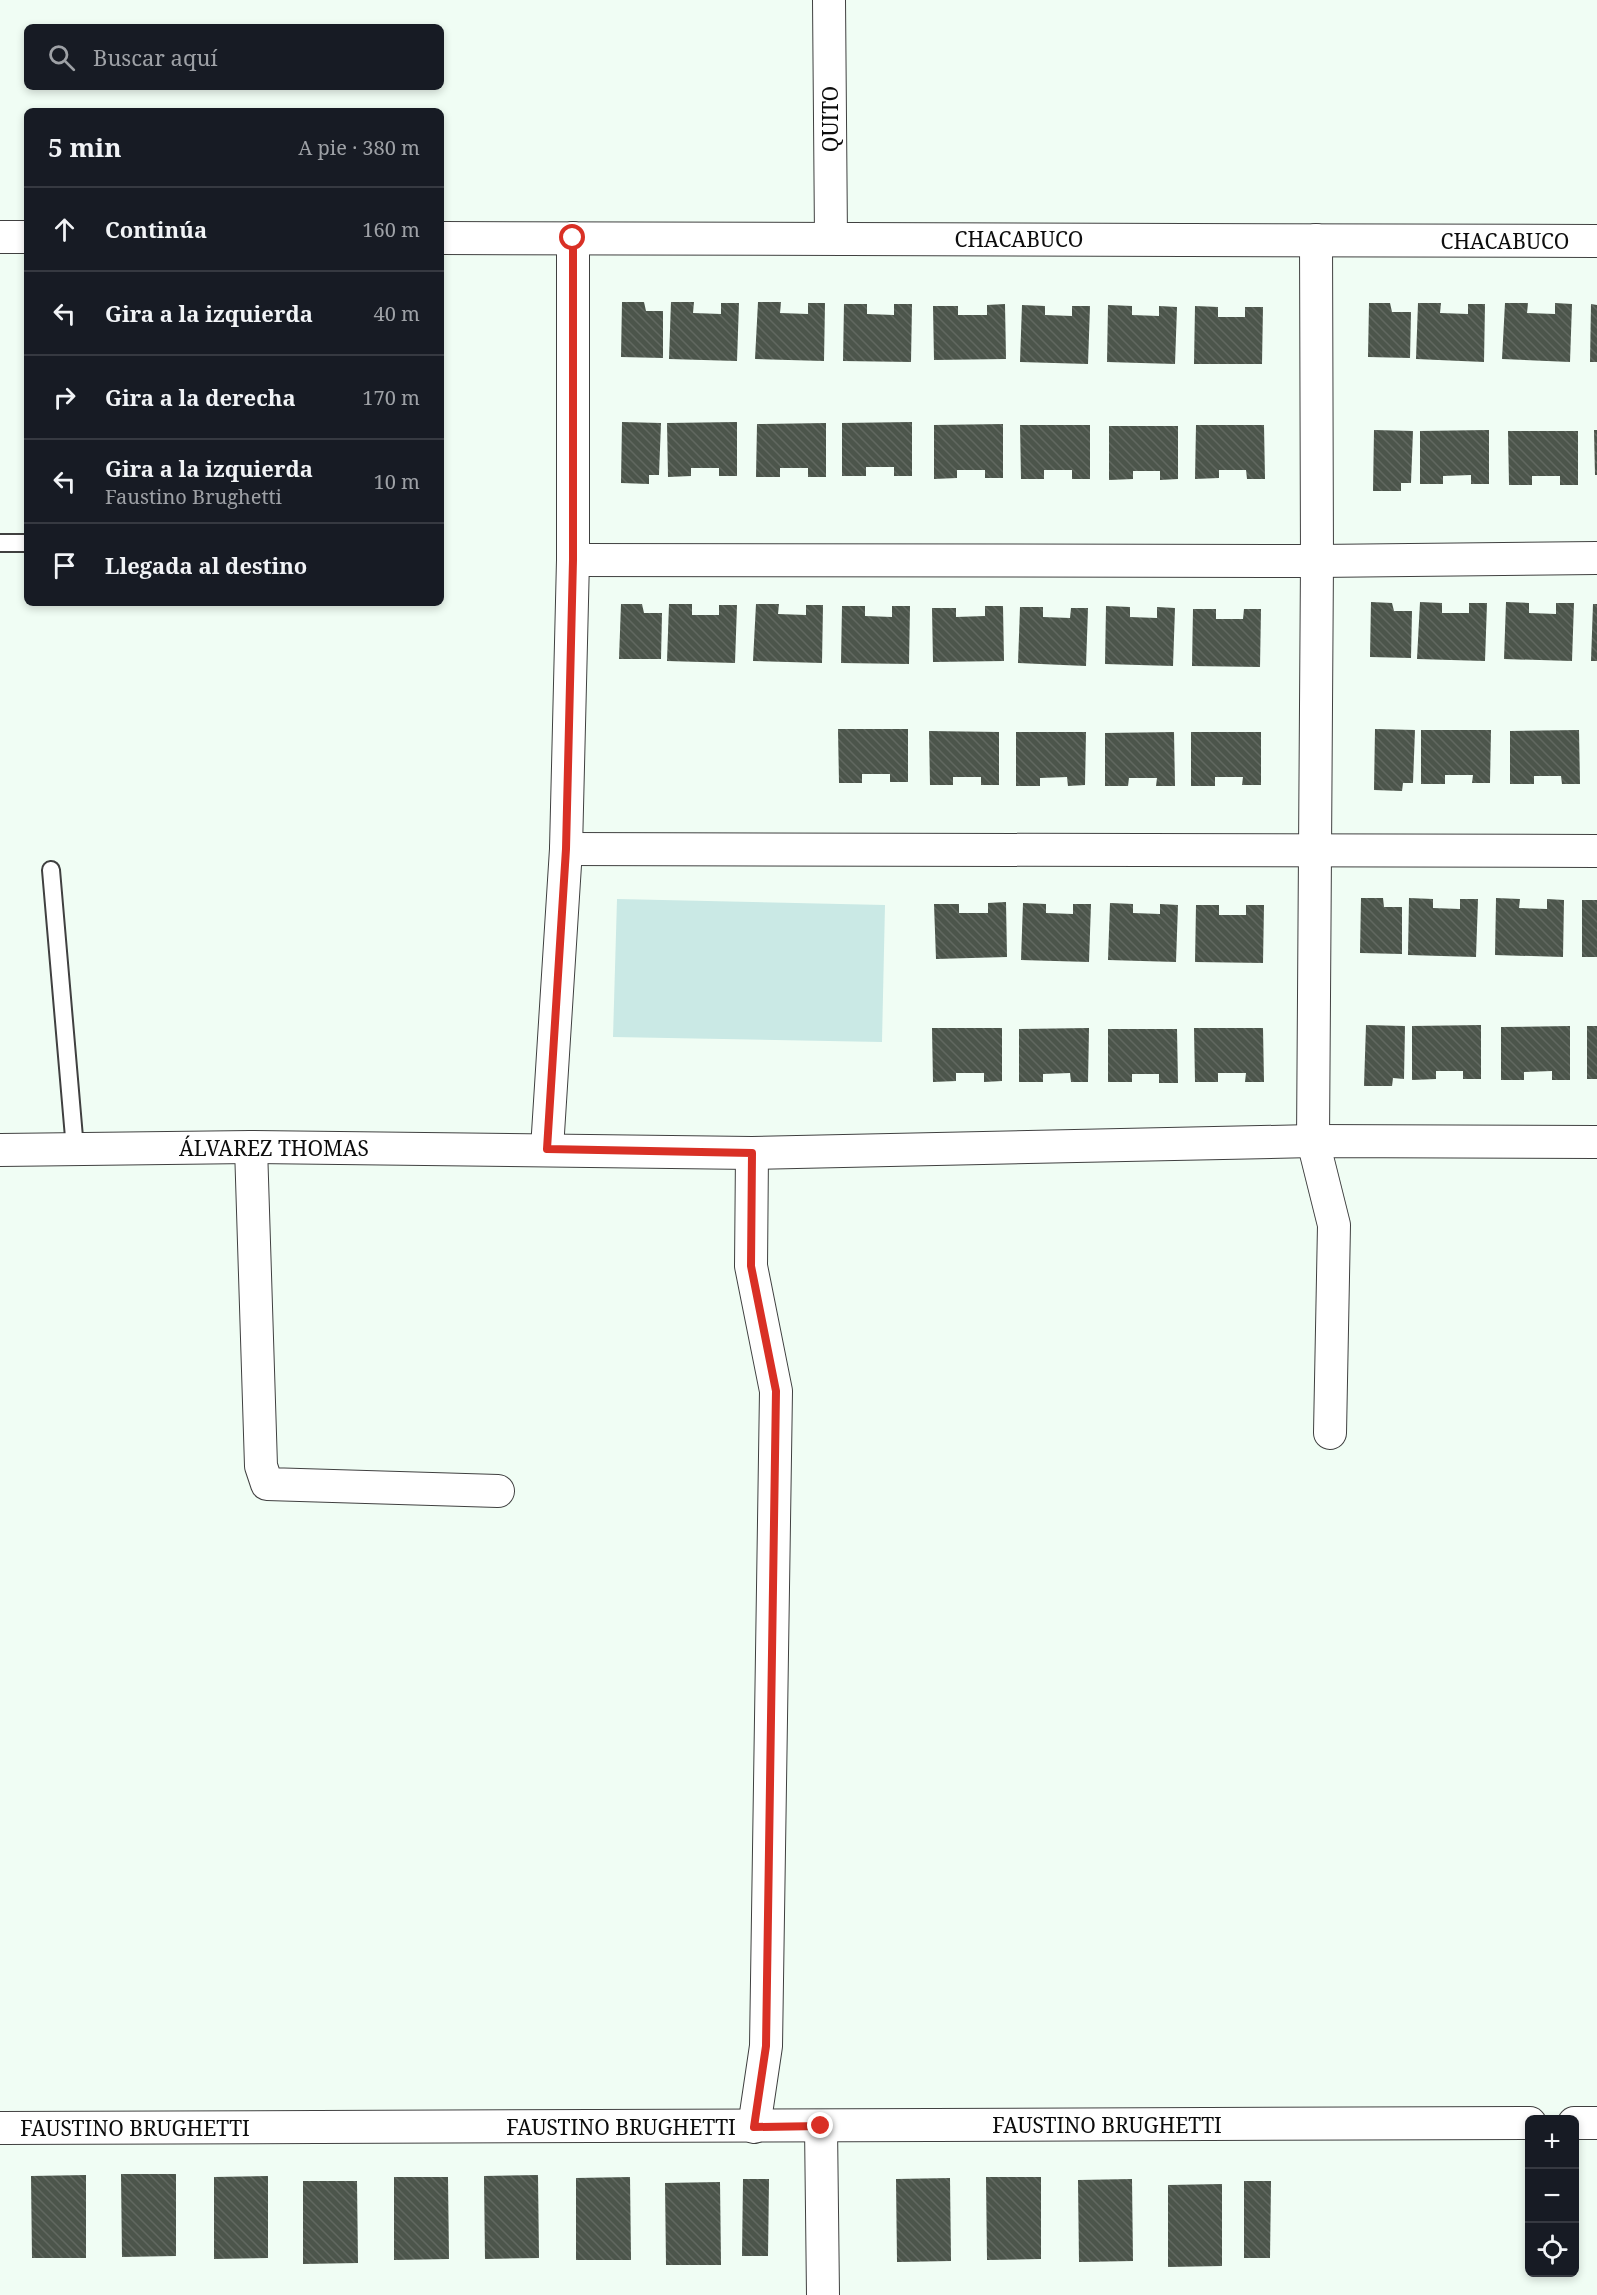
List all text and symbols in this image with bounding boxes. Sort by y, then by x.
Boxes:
search box [24,24,444,90]
icon: search [45,41,78,74]
text: Buscar aquí [93,42,217,72]
street label: QUITO [816,86,844,152]
text: 5 min [48,129,122,165]
text: A pie · 380 m [298,134,420,161]
icon: ahead [48,213,81,246]
text: Continúa [105,214,207,244]
text: 160 m [362,216,420,243]
route start [559,224,585,250]
street label: CHACABUCO [955,225,1083,253]
street label: CHACABUCO [1441,227,1569,255]
icon: left [48,297,81,330]
text: Gira a la izquierda [105,298,313,328]
text: 40 m [374,300,420,327]
icon: right [48,381,81,414]
text: Gira a la derecha [105,382,296,412]
text: 170 m [362,384,420,411]
text: Gira a la izquierda [105,453,313,483]
icon: left [48,465,81,498]
text: 10 m [374,468,420,495]
text: Faustino Brughetti [105,483,282,510]
icon: arrive [48,549,81,582]
text: Llegada al destino [105,550,307,580]
street label: ÁLVAREZ THOMAS [179,1134,369,1162]
street label: FAUSTINO BRUGHETTI [992,2111,1222,2139]
route end [807,2112,833,2138]
street label: FAUSTINO BRUGHETTI [506,2113,736,2141]
street label: FAUSTINO BRUGHETTI [20,2114,250,2142]
map controls [1525,2115,1579,2277]
button: + [1525,2115,1579,2169]
button: − [1525,2169,1579,2223]
button: locate [1525,2223,1579,2277]

